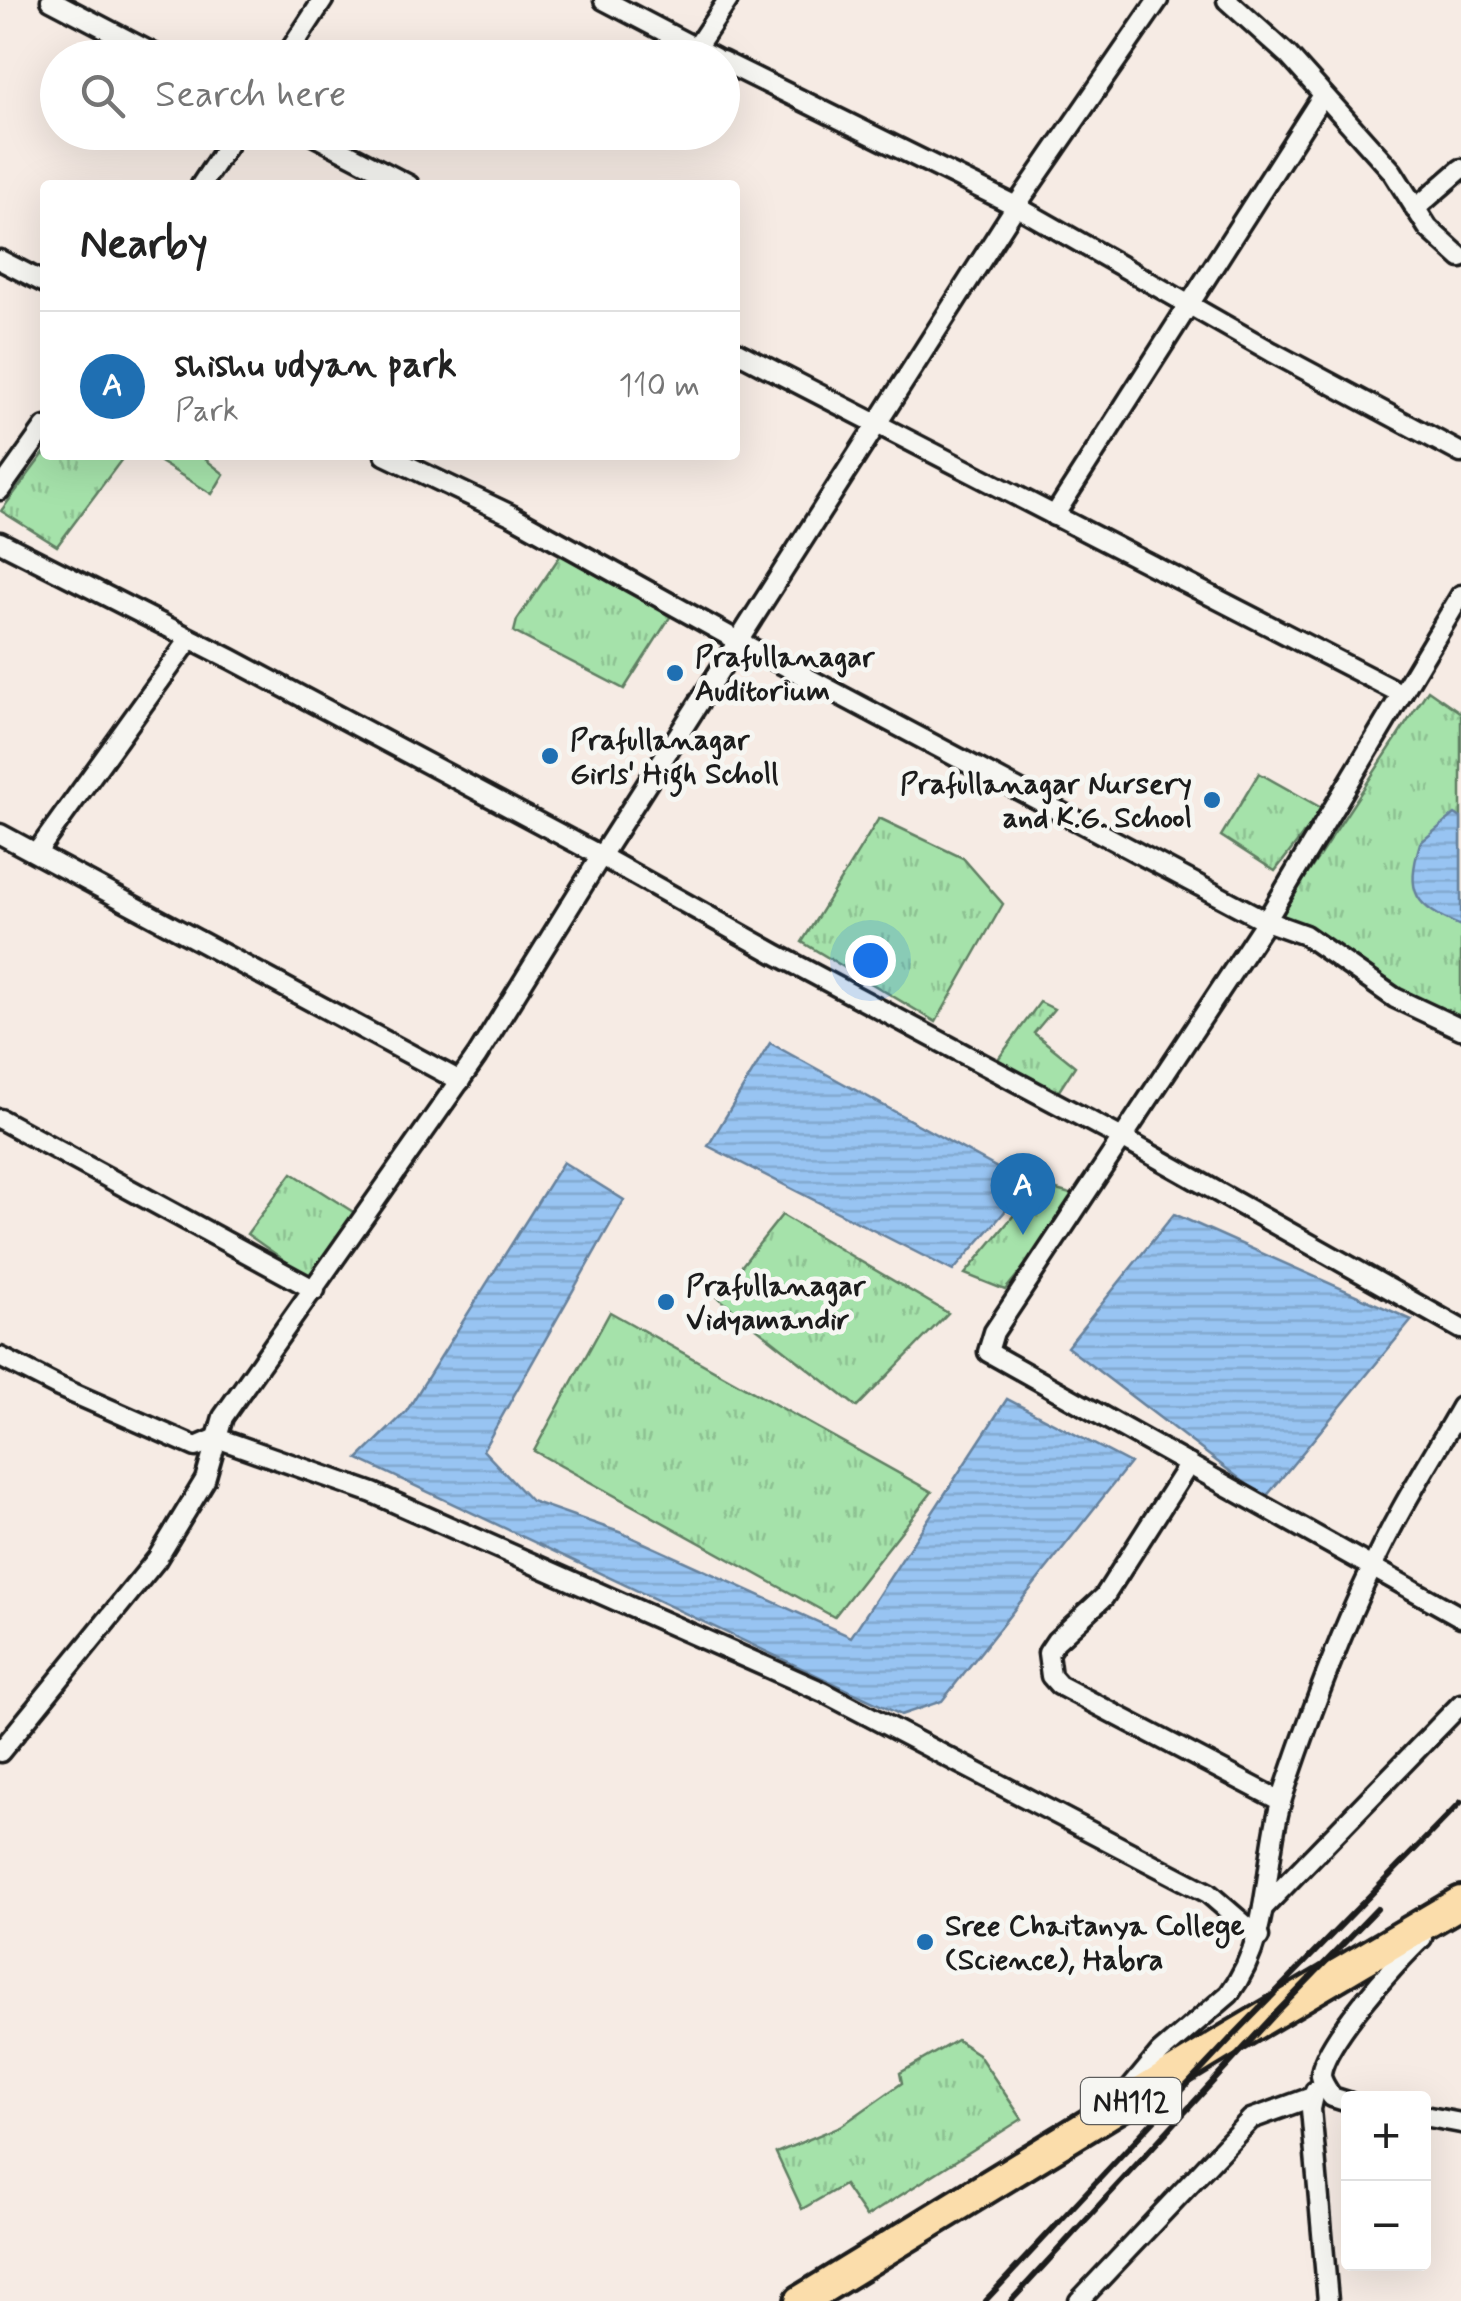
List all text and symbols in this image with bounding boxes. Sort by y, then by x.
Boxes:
search box [40,40,740,150]
icon: search [75,68,130,123]
text: Search here [155,71,346,120]
text: Nearby [80,218,208,273]
text: shishu udyan park [175,341,457,390]
text: A [102,365,123,407]
text: 110 m [619,365,700,407]
text: Park [175,390,239,432]
place label: Prafullanagar Auditorium [695,638,876,711]
marker: Prafullanagar Auditorium [664,662,686,684]
place label: Prafullanagar Girls' High Scholl [570,721,779,798]
marker: Prafullanagar Girls' High Scholl [539,745,561,767]
place label: Prafullanagar Nursery and K.G. School [900,765,1192,838]
marker: Prafullanagar Nursery and K.G. School [1201,789,1223,811]
your location [845,935,896,986]
pin: A [990,1152,1056,1235]
place label: Prafullanagar Vidyamandir [686,1267,867,1340]
marker: Prafullanagar Vidyamandir [655,1291,677,1313]
place label: Sree Chaitanya College (Science), Habra [945,1907,1245,1980]
marker: Sree Chaitanya College (Science), Habra [914,1931,936,1953]
road number: NH112 [1081,2078,1181,2124]
map controls [1341,2091,1431,2271]
button: + [1341,2091,1431,2181]
button: − [1341,2181,1431,2271]

